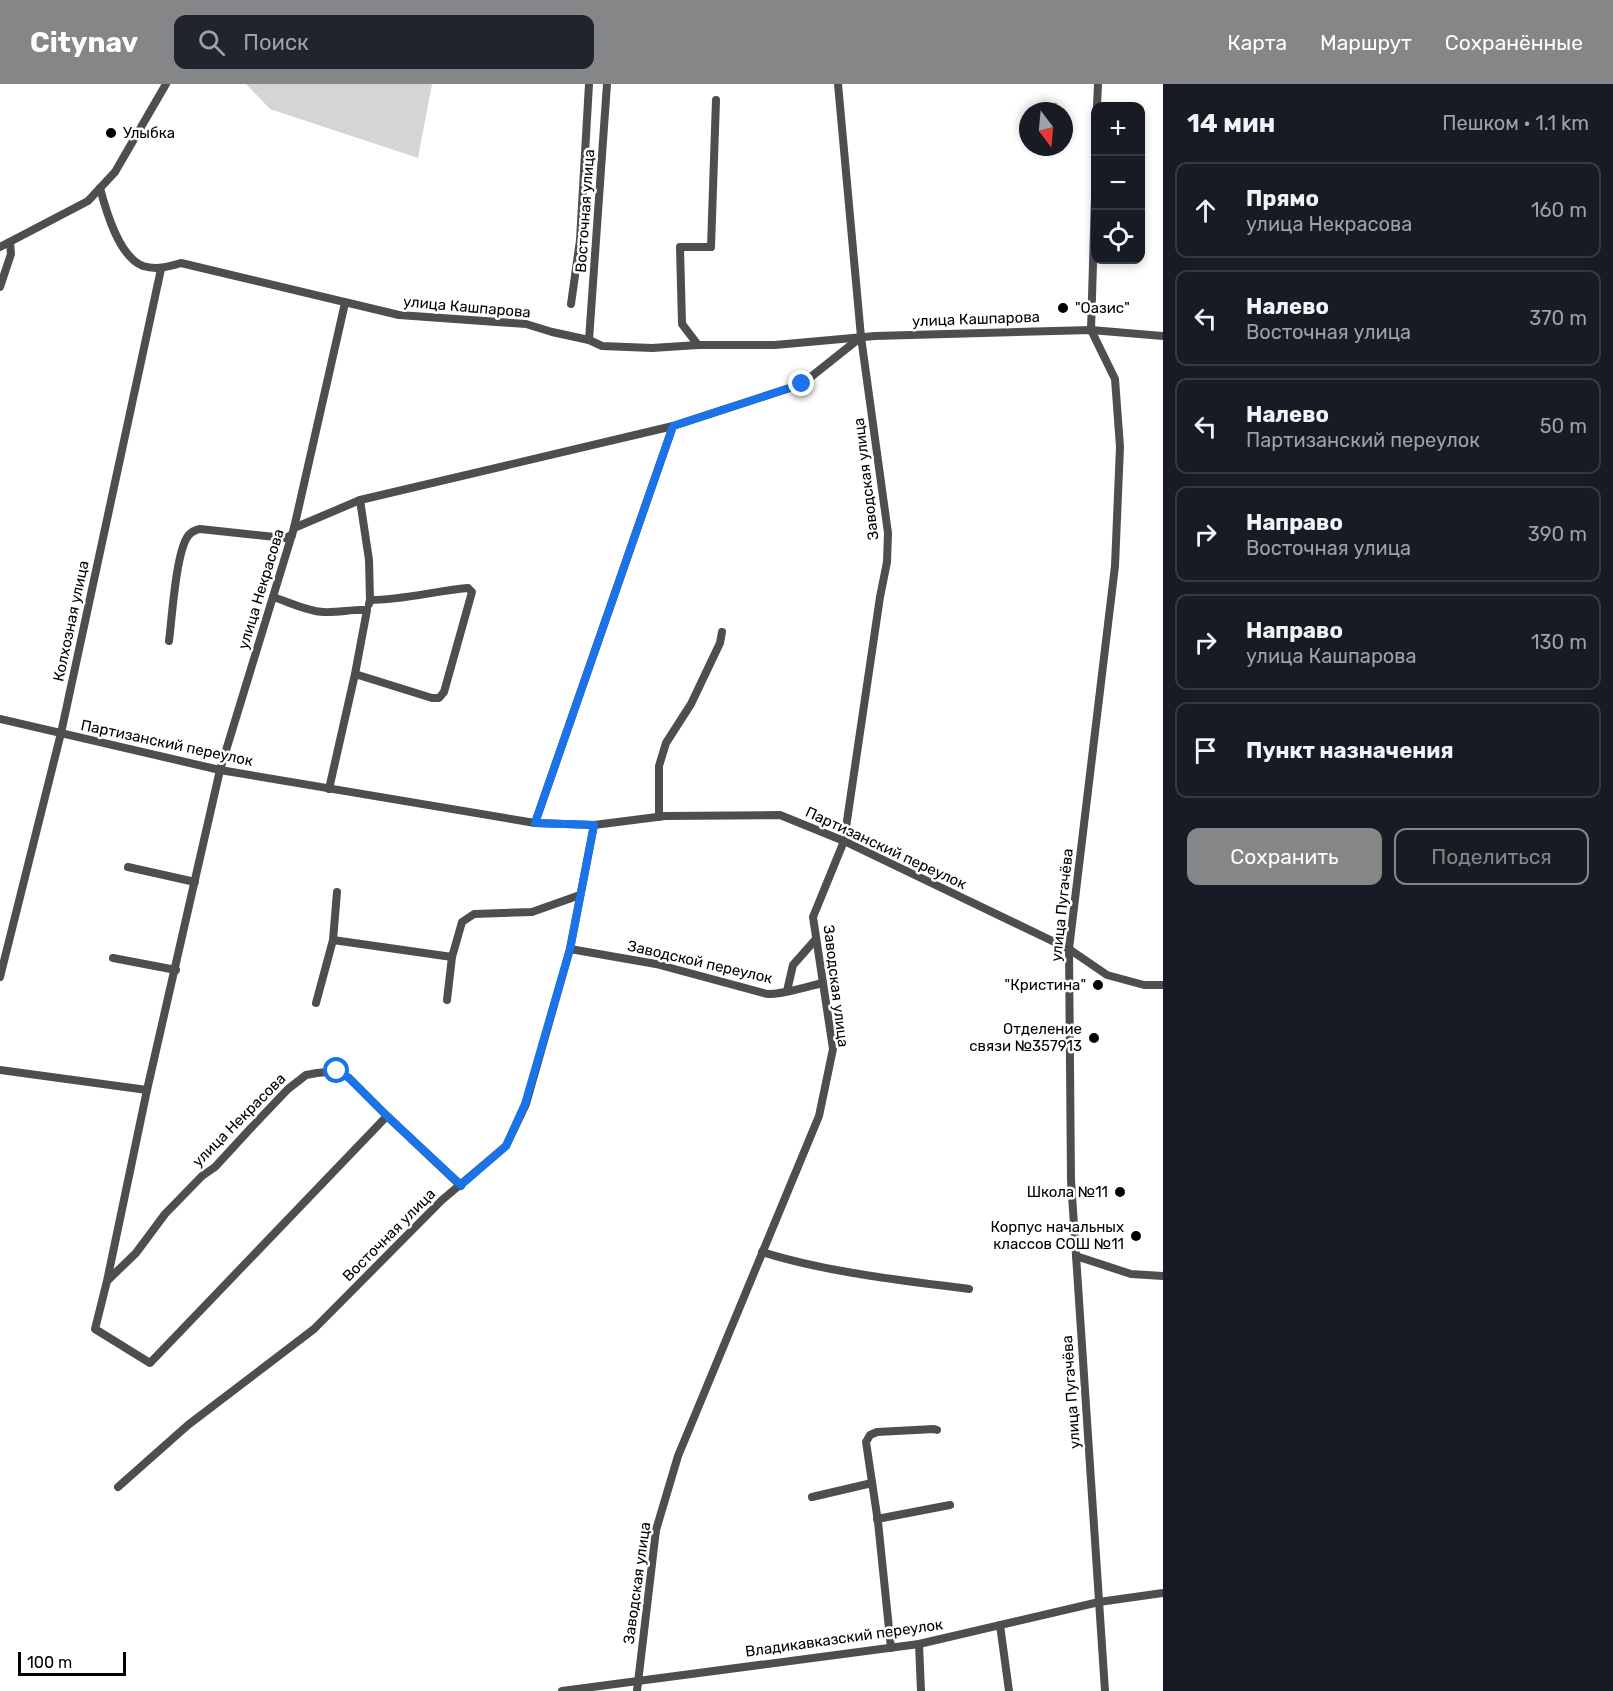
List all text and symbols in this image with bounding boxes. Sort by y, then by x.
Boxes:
search box [174,15,594,69]
text: Citynav [30,26,138,59]
icon: search [195,26,228,59]
text: Поиск [243,29,309,56]
text: Карта [1227,30,1287,55]
text: Маршрут [1320,30,1412,55]
text: Сохранённые [1445,30,1583,55]
north arrow [1019,102,1073,156]
map controls [1091,102,1145,264]
button: + [1091,102,1145,156]
text: 14 мин [1187,108,1275,139]
text: Пешком · 1.1 km [1442,111,1589,135]
place label: Улыбка [123,124,175,142]
marker: Улыбка [104,126,118,140]
street label: Восточная улица [572,149,598,273]
button: − [1091,156,1145,210]
text: Прямо [1246,185,1319,212]
icon: ahead [1189,194,1222,227]
text: 160 m [1531,198,1587,222]
button: locate [1091,210,1145,264]
text: улица Некрасова [1246,212,1412,236]
street label: улица Кашпарова [402,292,532,322]
text: Налево [1246,293,1329,320]
place label: "Оазис" [1075,299,1130,317]
marker: "Оазис" [1056,301,1070,315]
icon: left [1189,302,1222,335]
text: 370 m [1529,306,1587,330]
street label: улица Кашпарова [912,308,1040,330]
text: Восточная улица [1246,320,1411,344]
route end [788,370,814,396]
text: Налево [1246,401,1329,428]
icon: left [1189,410,1222,443]
text: 50 m [1540,414,1587,438]
street label: Заводская улица [850,417,882,541]
text: Партизанский переулок [1246,428,1480,452]
text: Направо [1246,509,1343,536]
icon: right [1189,518,1222,551]
text: 390 m [1528,522,1587,546]
street label: улица Некрасова [234,527,288,651]
text: Восточная улица [1246,536,1411,560]
street label: Колхозная улица [49,559,93,683]
text: Направо [1246,617,1343,644]
icon: right [1189,626,1222,659]
text: 130 m [1531,630,1587,654]
text: улица Кашпарова [1246,644,1417,668]
street label: Партизанский переулок [79,716,255,770]
icon: arrive [1189,734,1222,767]
text: Пункт назначения [1246,737,1454,764]
street label: Партизанский переулок [803,803,969,893]
button: Сохранить [1187,828,1382,885]
button: Поделиться [1394,828,1589,885]
street label: улица Пугачёва [1047,847,1077,963]
street label: Заводская улица [820,924,852,1048]
street label: Заводской переулок [626,937,774,987]
place label: "Кристина" [1005,976,1086,994]
marker: "Кристина" [1091,978,1105,992]
place label: Отделение связи №357913 [969,1020,1082,1055]
marker: Отделение связи №357913 [1087,1031,1101,1045]
route start [323,1057,349,1083]
street label: улица Некрасова [189,1070,289,1170]
place label: Школа №11 [1027,1183,1108,1201]
street label: Восточная улица [339,1185,439,1285]
marker: Школа №11 [1113,1185,1127,1199]
place label: Корпус начальных классов СОШ №11 [991,1218,1124,1253]
marker: Корпус начальных классов СОШ №11 [1129,1229,1143,1243]
street label: улица Пугачёва [1058,1335,1084,1449]
street label: Заводская улица [620,1521,654,1645]
street label: Владикавказский переулок [744,1615,944,1661]
scale bar [18,1649,126,1676]
text: 100 m [27,1653,72,1672]

